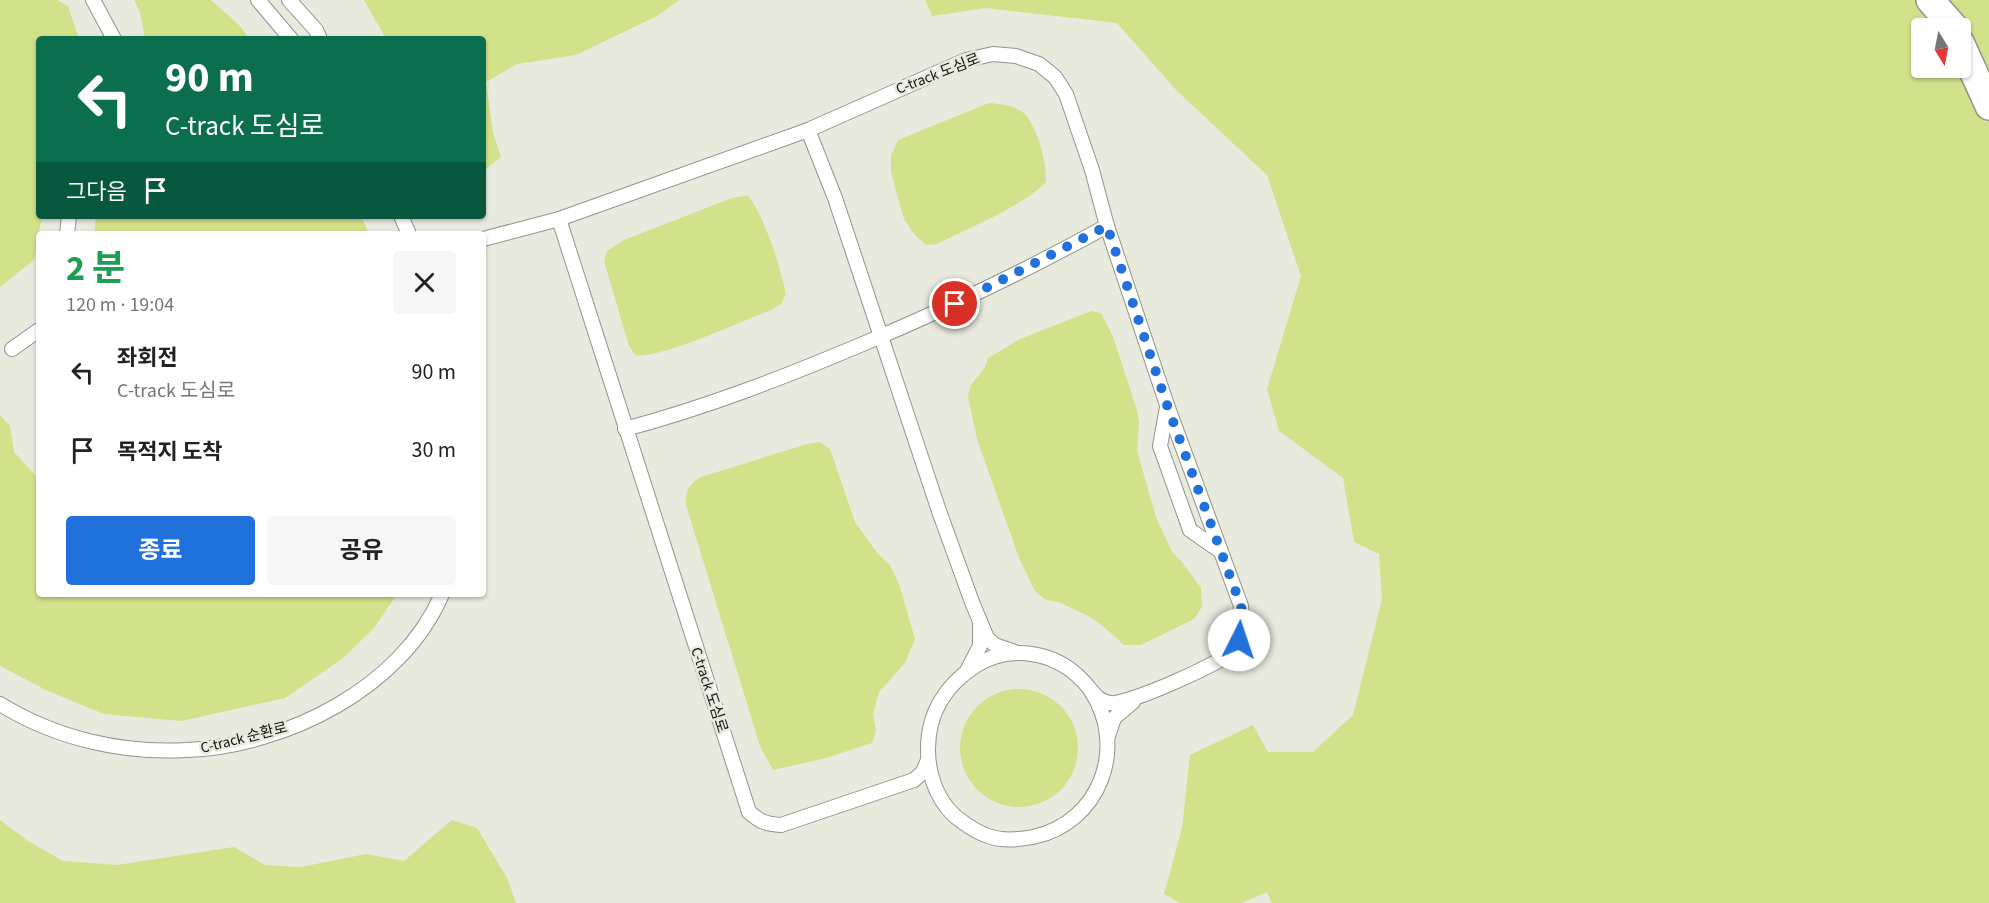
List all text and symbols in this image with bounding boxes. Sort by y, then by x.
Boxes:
north arrow [1911,18,1971,78]
map controls [1911,18,1971,78]
text: 90 m [165,48,254,108]
street label: C-track 도심로 [893,48,983,100]
icon: left [66,60,144,138]
text: C-track 도심로 [165,107,324,146]
icon: arrive [139,174,172,207]
text: 그다음 [66,176,127,208]
text: 2 분 [66,243,125,294]
button: close [393,251,456,314]
pin [929,278,980,329]
icon: arrive [938,287,971,320]
text: 120 m · 19:04 [66,291,174,319]
text: 좌회전 [117,342,178,374]
icon: left [66,356,99,389]
text: 90 m [411,356,456,388]
text: C-track 도심로 [117,377,235,405]
icon: arrive [66,434,99,467]
text: 30 m [411,434,456,466]
text: 목적지 도착 [117,436,223,468]
button: 종료 [66,516,255,585]
button: 공유 [267,516,456,585]
position arrow [1207,608,1271,672]
street label: C-track 도심로 [685,645,733,735]
street label: C-track 순환로 [198,717,290,759]

